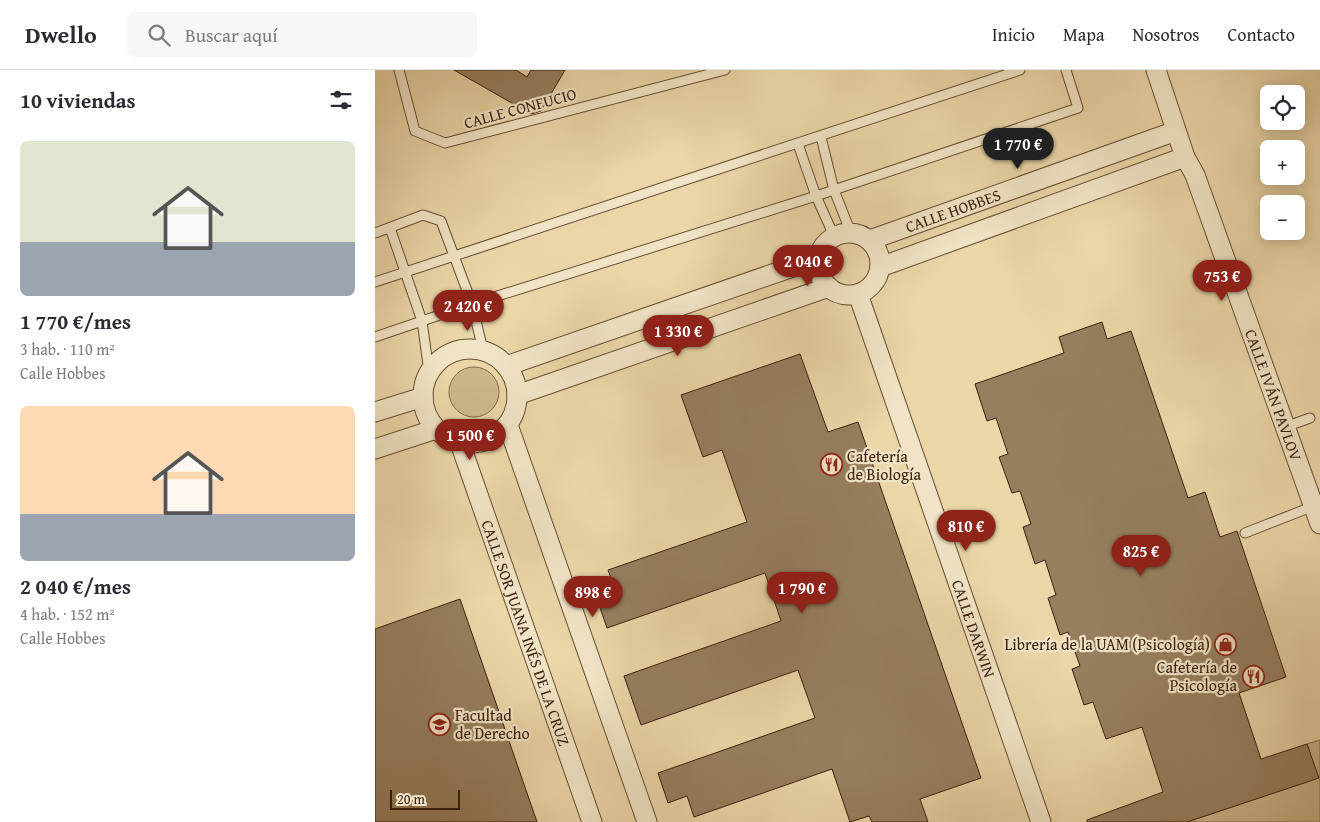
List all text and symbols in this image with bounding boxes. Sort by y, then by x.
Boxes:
search box [127,12,477,57]
text: Dwello [25,17,97,52]
icon: search [145,21,173,49]
text: Buscar aquí [185,21,278,49]
text: Inicio [992,21,1035,48]
text: Mapa [1063,21,1104,48]
text: Nosotros [1132,21,1200,48]
text: Contacto [1228,21,1295,48]
street label: CALLE CONFUCIO [461,81,579,135]
text: 10 viviendas [20,85,136,116]
map controls [1260,85,1305,240]
button: locate [1260,85,1305,130]
icon: filters [327,86,355,114]
pin: 1 770 € [972,128,1064,170]
text: 1 770 € [994,132,1042,156]
button: + [1260,140,1305,185]
icon: home [143,173,233,263]
street label: CALLE HOBBES [902,182,1004,238]
button: − [1260,195,1305,240]
pin: 2 040 € [762,244,854,287]
text: 2 040 € [784,249,832,273]
pin: 753 € [1187,260,1257,302]
text: 753 € [1204,264,1240,288]
pin: 2 420 € [422,290,514,332]
text: 2 420 € [444,294,492,318]
text: 1 770 €/mes [20,306,131,337]
pin: 1 330 € [632,314,724,357]
text: 1 330 € [654,319,702,343]
street label: CALLE IVÁN PAVLOV [1239,326,1309,465]
text: 3 hab. · 110 m² [20,337,115,361]
text: Calle Hobbes [20,361,105,385]
pin: 1 500 € [424,418,516,461]
text: 1 500 € [446,423,494,447]
icon: home [143,438,233,528]
place label: Cafetería de Biología [847,444,921,486]
restaurant icon: Cafetería de Biología [819,453,843,477]
pin: 810 € [931,510,1001,552]
text: 810 € [948,514,984,538]
street label: CALLE SOR JUANA INÉS DE LA CRUZ [476,517,577,749]
pin: 825 € [1106,534,1176,577]
text: 825 € [1123,539,1159,563]
text: 2 040 €/mes [20,571,131,602]
pin: 1 790 € [756,572,848,614]
pin: 898 € [558,576,628,618]
text: 1 790 € [778,576,826,600]
street label: CALLE DARWIN [946,576,1002,681]
text: 898 € [575,580,611,604]
text: 4 hab. · 152 m² [20,602,115,626]
text: Calle Hobbes [20,626,105,650]
place label: Librería de la UAM (Psicología) [1004,632,1210,656]
shop icon: Librería de la UAM (Psicología) [1214,632,1238,656]
place label: Cafetería de Psicología [1157,655,1237,697]
restaurant icon: Cafetería de Psicología [1241,664,1265,688]
place label: Facultad de Derecho [455,703,530,745]
school or university icon: Facultad de Derecho [427,712,451,736]
scale bar [390,787,460,810]
text: 20 m [397,789,425,809]

